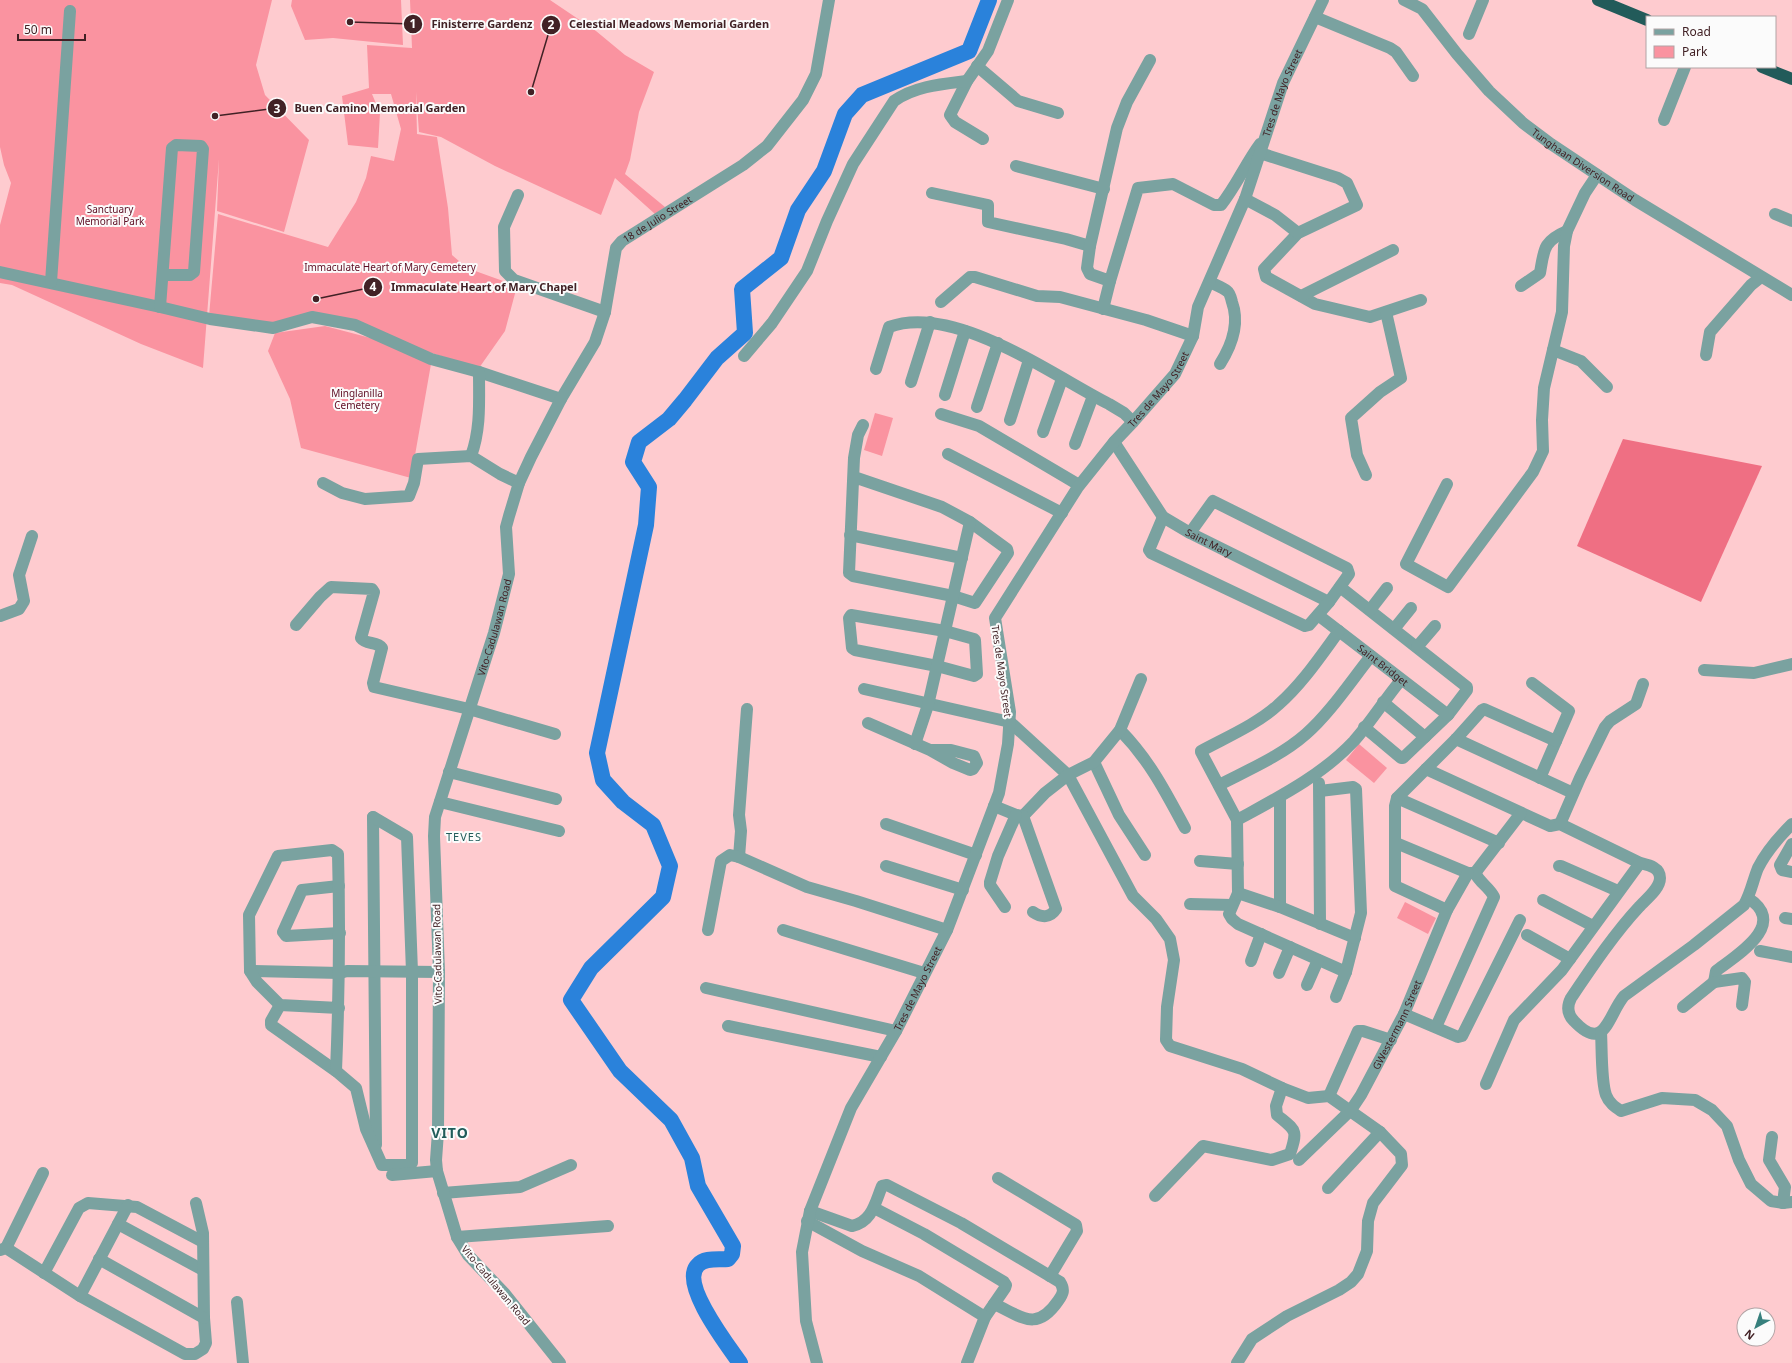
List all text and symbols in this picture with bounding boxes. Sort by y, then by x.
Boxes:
callout: Finisterre Gardenz [403,13,540,36]
callout: Celestial Meadows Memorial Garden [541,13,777,36]
text: 1 [410,15,416,32]
scale bar [18,16,85,42]
text: Finisterre Gardenz [431,16,533,31]
text: 2 [548,16,555,33]
text: Celestial Meadows Memorial Garden [569,16,769,31]
legend [1646,16,1776,68]
text: 50 m [24,21,52,38]
text: Road [1682,23,1711,40]
text: Park [1682,43,1708,60]
street label: Tres de Mayo Street [1259,46,1306,138]
callout: Buen Camino Memorial Garden [267,97,474,120]
text: 3 [274,100,281,117]
text: Buen Camino Memorial Garden [295,100,465,115]
street label: Tunghaan Diversion Road [1529,125,1637,205]
street label: 18 de Julio Street [620,192,695,246]
park label: Sanctuary Memorial Park [76,202,145,228]
park label: Immaculate Heart of Mary Cemetery [304,260,477,274]
callout: Immaculate Heart of Mary Chapel [363,275,585,298]
text: 4 [370,278,377,295]
text: Immaculate Heart of Mary Chapel [391,279,577,294]
street label: Tres de Mayo Street [1125,349,1192,430]
park label: Minglanilla Cemetery [331,386,383,412]
street label: Saint Mary [1183,525,1235,560]
street label: Vito-Cadulawan Road [474,577,515,678]
street label: Tres de Mayo Street [989,624,1015,718]
street label: Saint Bridget [1355,641,1412,689]
district label: TEVES [446,829,482,844]
street label: Vito-Cadulawan Road [429,904,445,1004]
street label: Tres de Mayo Street [890,944,945,1033]
street label: GWestermann Street [1369,978,1424,1072]
district label: VITO [431,1123,469,1142]
street label: Vito-Cadulawan Road [458,1242,534,1328]
north arrow [1736,1307,1776,1347]
text: N [1741,1326,1758,1344]

